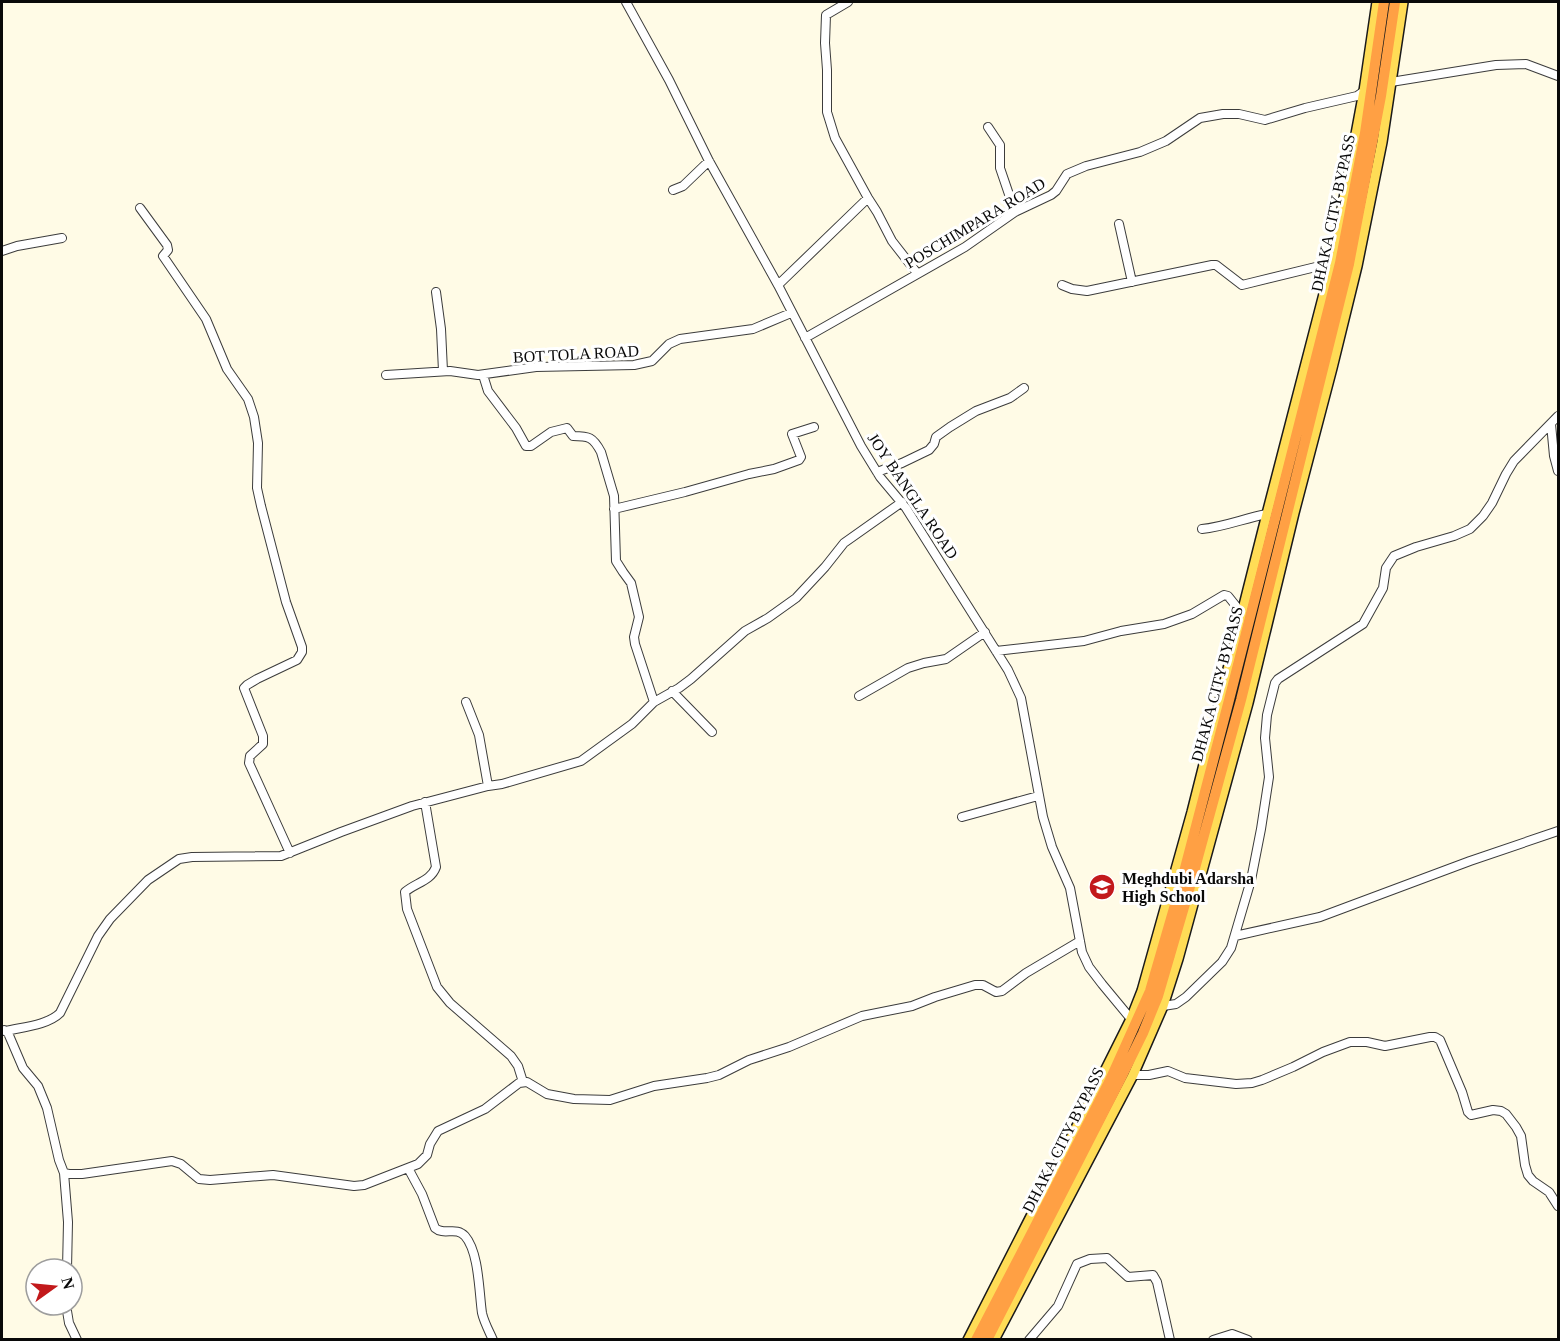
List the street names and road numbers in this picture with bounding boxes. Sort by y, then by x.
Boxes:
street label: DHAKA CITY BYPASS [1308,133,1358,293]
street label: POSCHIMPARA ROAD [902,174,1048,272]
street label: BOT TOLA ROAD [513,342,639,366]
street label: JOY BANGLA ROAD [865,430,961,562]
street label: DHAKA CITY BYPASS [1188,604,1246,764]
street label: DHAKA CITY BYPASS [1019,1065,1107,1215]

